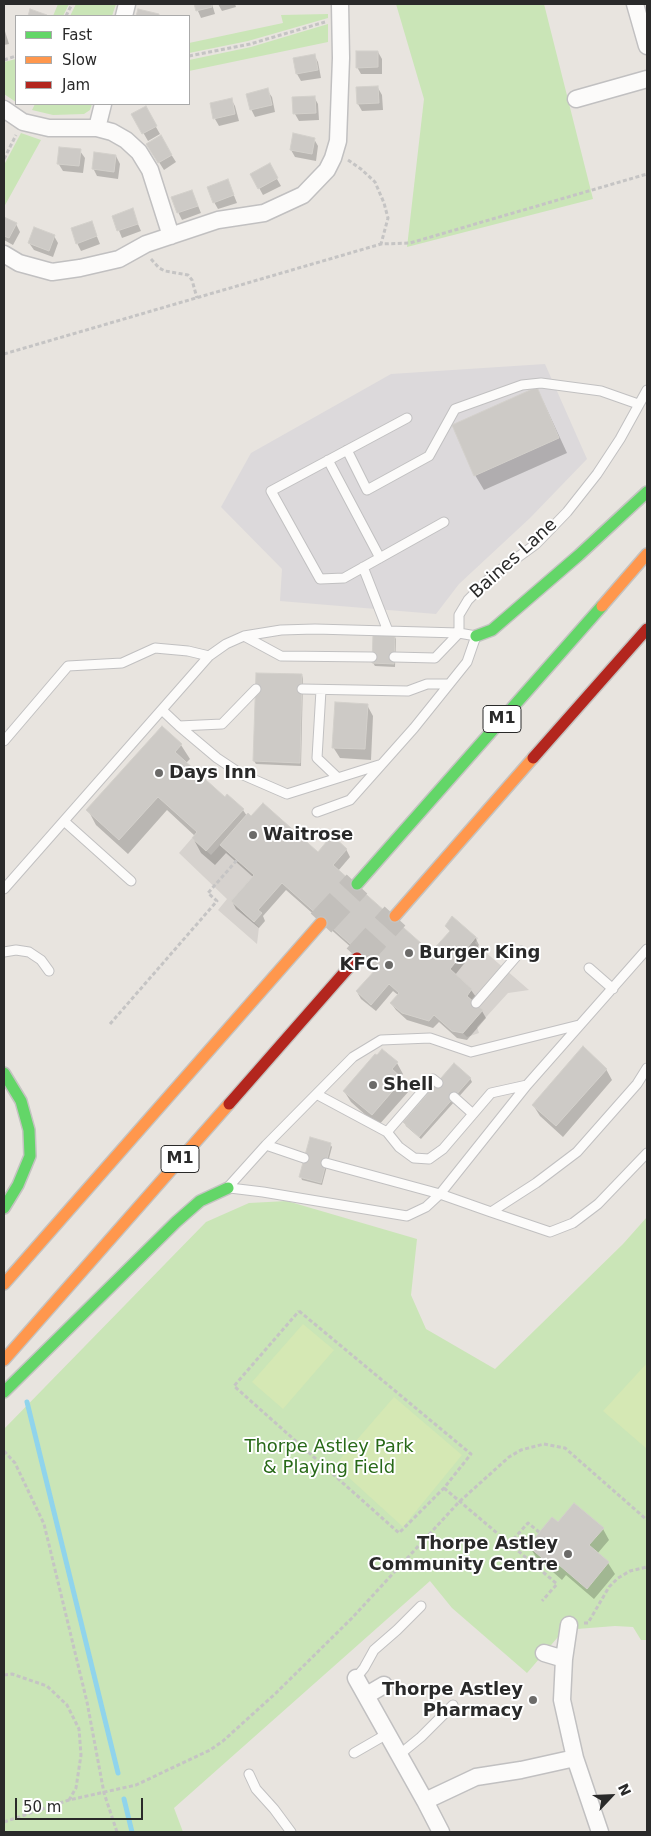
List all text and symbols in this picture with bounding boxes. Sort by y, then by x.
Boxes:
legend [15,15,190,105]
text: Fast [62,26,92,44]
text: Slow [62,51,97,69]
text: Jam [62,76,90,94]
street label: Baines Lane [466,514,562,604]
road number: M1 [483,706,521,732]
place label: Days Inn [169,762,257,784]
marker: Days Inn [153,767,165,779]
place label: Waitrose [263,824,353,846]
marker: Waitrose [247,829,259,841]
place label: Burger King [419,942,540,964]
marker: Burger King [403,947,415,959]
place label: KFC [340,954,379,976]
marker: KFC [383,959,395,971]
place label: Shell [383,1074,433,1096]
marker: Shell [367,1079,379,1091]
road number: M1 [161,1146,199,1172]
park label: Thorpe Astley Park & Playing Field [244,1436,414,1478]
place label: Thorpe Astley Community Centre [369,1533,558,1576]
marker: Thorpe Astley Community Centre [562,1548,574,1560]
place label: Thorpe Astley Pharmacy [382,1679,523,1722]
marker: Thorpe Astley Pharmacy [527,1694,539,1706]
north arrow [586,1771,636,1821]
text: N [615,1781,634,1798]
scale bar [18,1788,145,1820]
text: 50 m [23,1798,61,1816]

